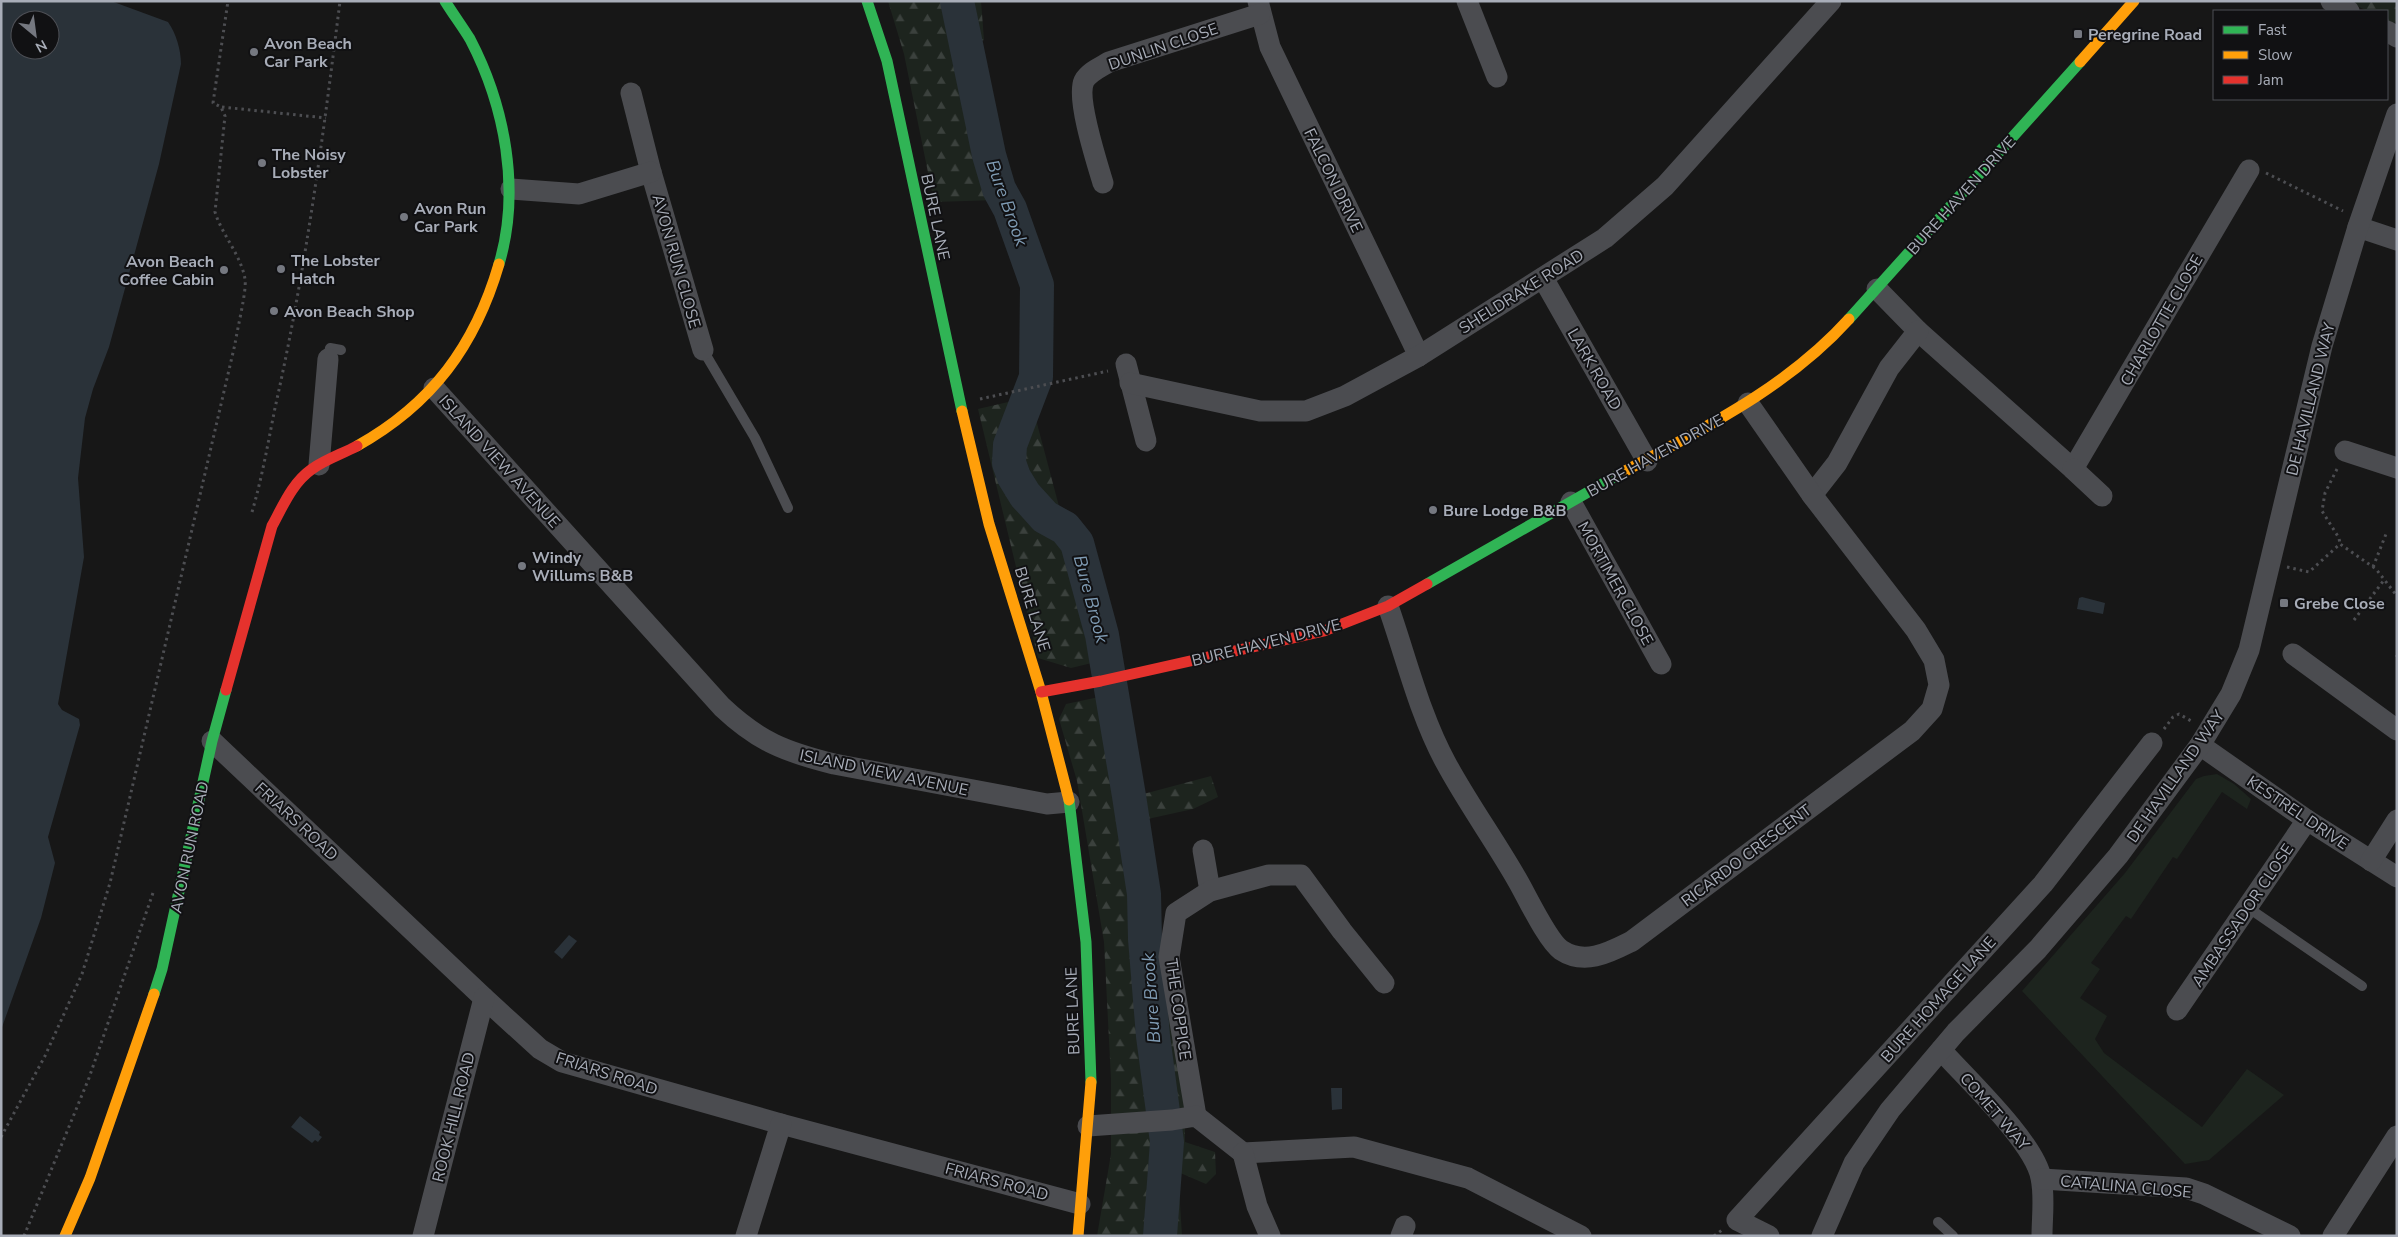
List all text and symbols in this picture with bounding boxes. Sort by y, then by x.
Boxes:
north arrow [10,10,60,60]
legend [2213,10,2388,100]
street label: DUNLIN CLOSE [1106,18,1221,76]
text: Fast [2258,20,2287,40]
place label: Peregrine Road [2088,24,2202,46]
marker: Peregrine Road [2072,28,2084,40]
place label: Avon Beach Car Park [264,33,352,73]
text: N [32,35,50,57]
text: Slow [2258,45,2293,65]
marker: Avon Beach Car Park [248,46,260,58]
text: Jam [2257,70,2284,90]
street label: FALCON DRIVE [1298,125,1368,236]
street label: BURE HAVEN DRIVE [1902,131,2021,260]
place label: The Noisy Lobster [272,144,346,184]
water label: Bure Brook [980,156,1034,250]
marker: The Noisy Lobster [256,157,268,169]
street label: BURE LANE [915,172,955,262]
street label: AVON RUN CLOSE [646,192,706,331]
place label: Avon Run Car Park [414,198,486,238]
marker: Avon Run Car Park [398,211,410,223]
street label: SHELDRAKE ROAD [1455,244,1588,339]
place label: The Lobster Hatch [291,250,380,290]
place label: Avon Beach Coffee Cabin [119,251,214,291]
street label: CHARLOTTE CLOSE [2115,251,2208,390]
marker: The Lobster Hatch [275,263,287,275]
marker: Avon Beach Coffee Cabin [218,264,230,276]
place label: Avon Beach Shop [284,301,415,323]
marker: Avon Beach Shop [268,305,280,317]
street label: DE HAVILLAND WAY [2281,320,2341,478]
street label: LARK ROAD [1562,325,1626,414]
street label: ISLAND VIEW AVENUE [434,390,565,533]
street label: BURE HAVEN DRIVE [1583,409,1728,503]
place label: Bure Lodge B&B [1443,500,1566,522]
marker: Bure Lodge B&B [1427,504,1439,516]
street label: MORTIMER CLOSE [1572,518,1658,649]
place label: Windy Willums B&B [532,547,633,587]
water label: Bure Brook [1068,552,1115,647]
marker: Windy Willums B&B [516,560,528,572]
street label: BURE LANE [1009,564,1055,654]
place label: Grebe Close [2294,593,2385,615]
marker: Grebe Close [2278,597,2290,609]
street label: BURE HAVEN DRIVE [1189,614,1343,672]
street label: DE HAVILLAND WAY [2122,706,2230,847]
street label: ISLAND VIEW AVENUE [797,744,970,802]
street label: KESTREL DRIVE [2242,771,2353,855]
street label: FRIARS ROAD [250,777,343,866]
street label: AVON RUN ROAD [165,779,215,915]
street label: RICARDO CRESCENT [1677,799,1817,912]
street label: AMBASSADOR CLOSE [2187,840,2299,991]
street label: BURE HOMAGE LANE [1876,932,2001,1067]
water label: Bure Brook [1136,951,1166,1044]
street label: THE COPPICE [1160,957,1196,1061]
street label: BURE LANE [1060,967,1086,1055]
street label: FRIARS ROAD [553,1047,661,1101]
street label: ROOK HILL ROAD [427,1050,481,1185]
street label: COMET WAY [1954,1068,2034,1155]
street label: FRIARS ROAD [943,1158,1051,1206]
street label: CATALINA CLOSE [2059,1170,2192,1204]

